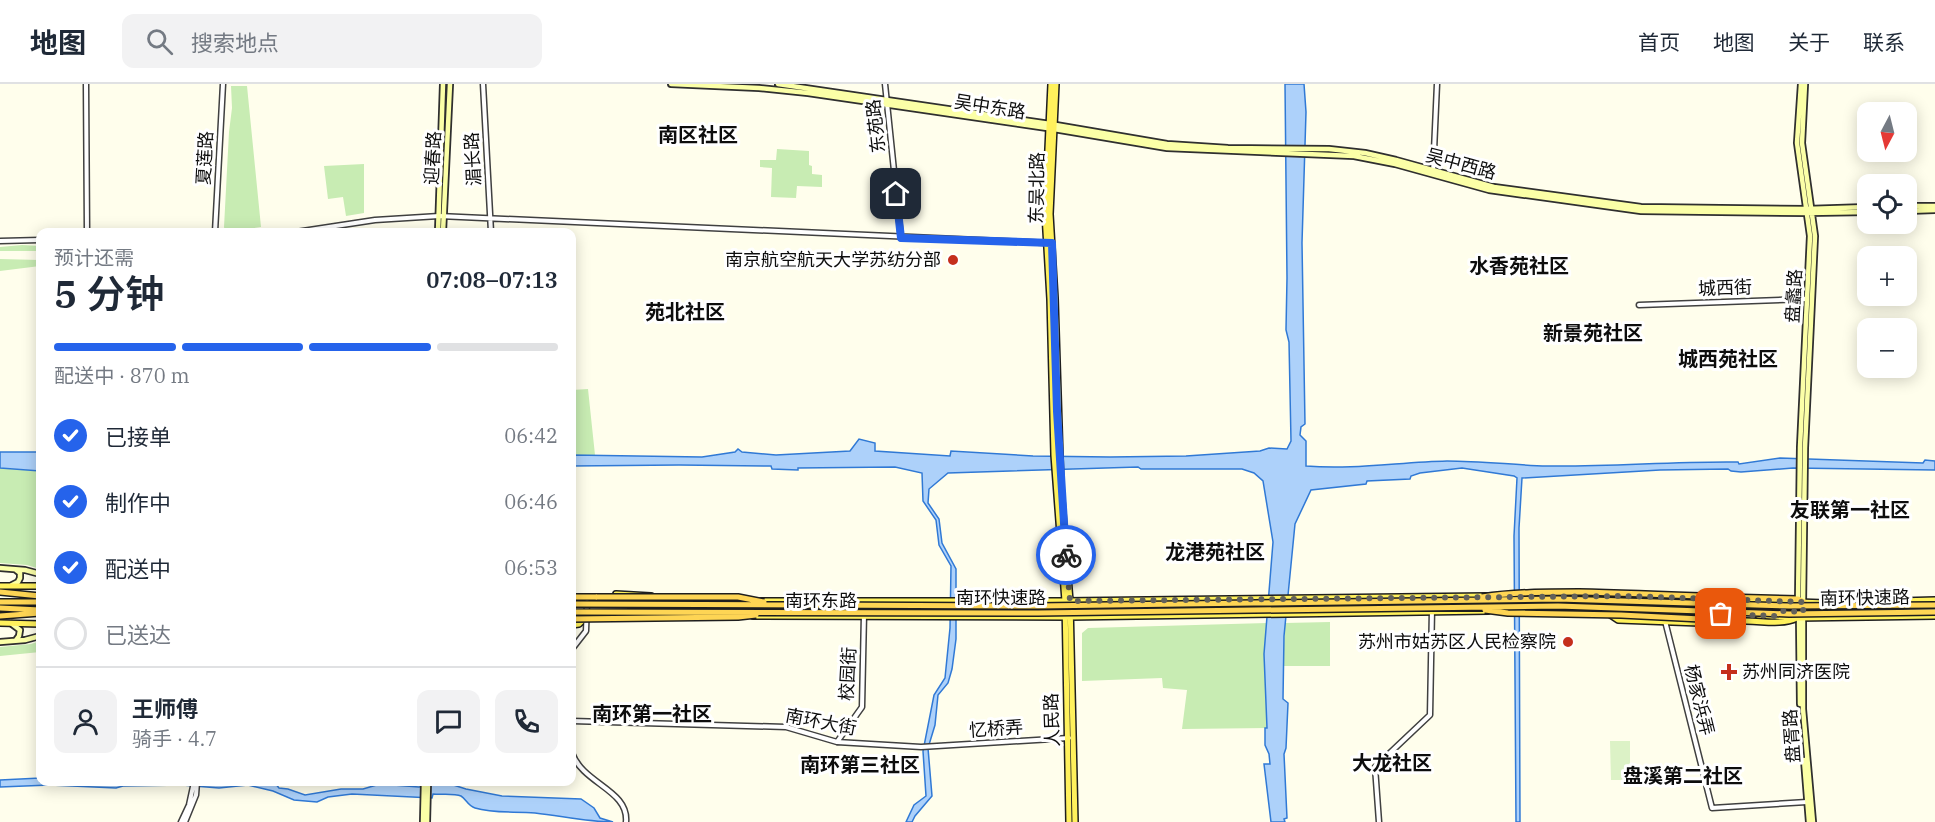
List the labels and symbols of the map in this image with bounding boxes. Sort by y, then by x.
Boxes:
street label: 吴中东路 [953,90,1027,123]
street label: 东苑路 [861,98,890,154]
north arrow [1857,102,1917,162]
district label: 南区社区 [658,121,738,148]
street label: 夏莲路 [192,130,217,186]
street label: 迎春路 [420,130,445,186]
street label: 湄长路 [460,131,485,187]
street label: 吴中西路 [1423,143,1499,184]
street label: 东吴北路 [1024,152,1049,224]
pin [870,168,921,219]
place label: 南京航空航天大学苏纺分部 [725,248,941,271]
district label: 水香苑社区 [1469,252,1569,279]
marker: 南京航空航天大学苏纺分部 [946,253,960,267]
street label: 盘蠡路 [1781,268,1806,324]
street label: 城西街 [1698,275,1752,300]
district label: 苑北社区 [645,298,725,325]
district label: 新景苑社区 [1543,319,1643,346]
district label: 城西苑社区 [1678,345,1778,372]
district label: 友联第一社区 [1790,496,1910,523]
courier [1036,525,1096,585]
district label: 龙港苑社区 [1165,538,1265,565]
street label: 南环快速路 [1820,585,1910,610]
street label: 南环快速路 [956,586,1046,609]
pin [1695,588,1746,639]
street label: 南环东路 [785,589,857,612]
place label: 苏州市姑苏区人民检察院 [1358,630,1556,653]
marker: 苏州市姑苏区人民检察院 [1561,635,1575,649]
street label: 校园街 [835,646,860,702]
place label: 苏州同济医院 [1742,660,1850,683]
street label: 杨家浜弄 [1680,662,1719,738]
marker: 苏州同济医院 [1720,663,1738,681]
street label: 人民路 [1039,693,1064,747]
district label: 南环第一社区 [592,700,712,727]
street label: 南环大街 [784,703,859,740]
street label: 盘胥路 [1778,708,1805,764]
street label: 忆桥弄 [968,715,1024,742]
district label: 大龙社区 [1352,749,1432,776]
district label: 南环第三社区 [800,751,920,778]
district label: 盘溪第二社区 [1623,762,1743,789]

